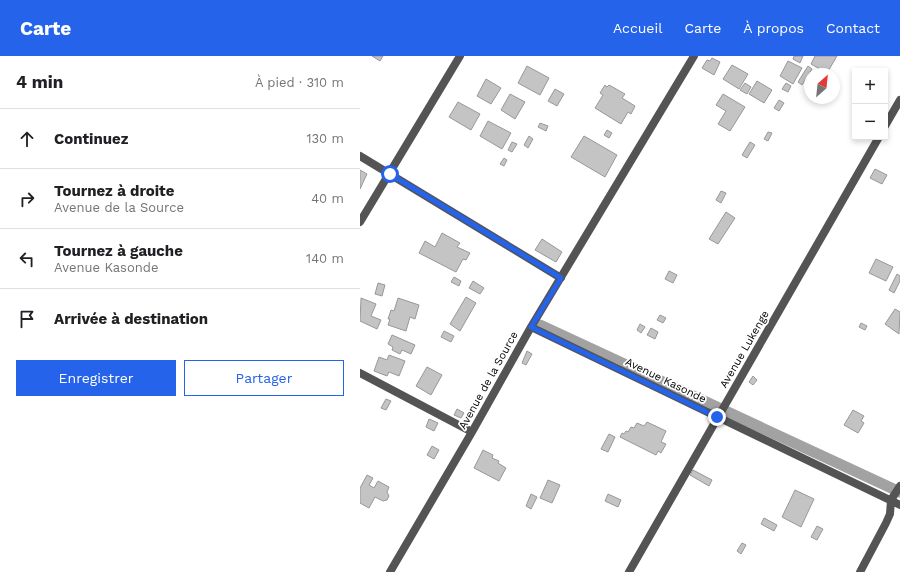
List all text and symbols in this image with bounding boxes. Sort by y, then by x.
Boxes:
text: Carte [20,17,71,40]
text: Accueil [613,20,662,36]
text: Carte [684,20,721,36]
text: À propos [743,20,804,36]
text: Contact [826,20,880,36]
north arrow [804,68,840,104]
map controls [852,68,888,140]
button: + [852,68,888,104]
text: 4 min [16,72,63,92]
text: À pied · 310 m [255,75,344,90]
button: − [852,104,888,140]
icon: ahead [16,128,38,150]
text: Continuez [54,130,128,148]
text: 130 m [306,131,344,146]
route start [381,165,399,183]
text: Tournez à droite [54,182,174,200]
icon: right [16,188,38,210]
text: 40 m [311,191,344,206]
text: Avenue de la Source [54,200,184,215]
text: Tournez à gauche [54,242,183,260]
icon: left [16,248,38,270]
text: 140 m [306,251,344,266]
text: Avenue Kasonde [54,260,158,275]
icon: arrive [16,308,38,330]
street label: Avenue Lukenge [717,308,772,390]
text: Arrivée à destination [54,310,208,328]
street label: Avenue de la Source [456,329,521,431]
street label: Avenue Kasonde [623,355,708,406]
button: Enregistrer [16,360,176,396]
button: Partager [184,360,344,396]
route end [708,408,726,426]

